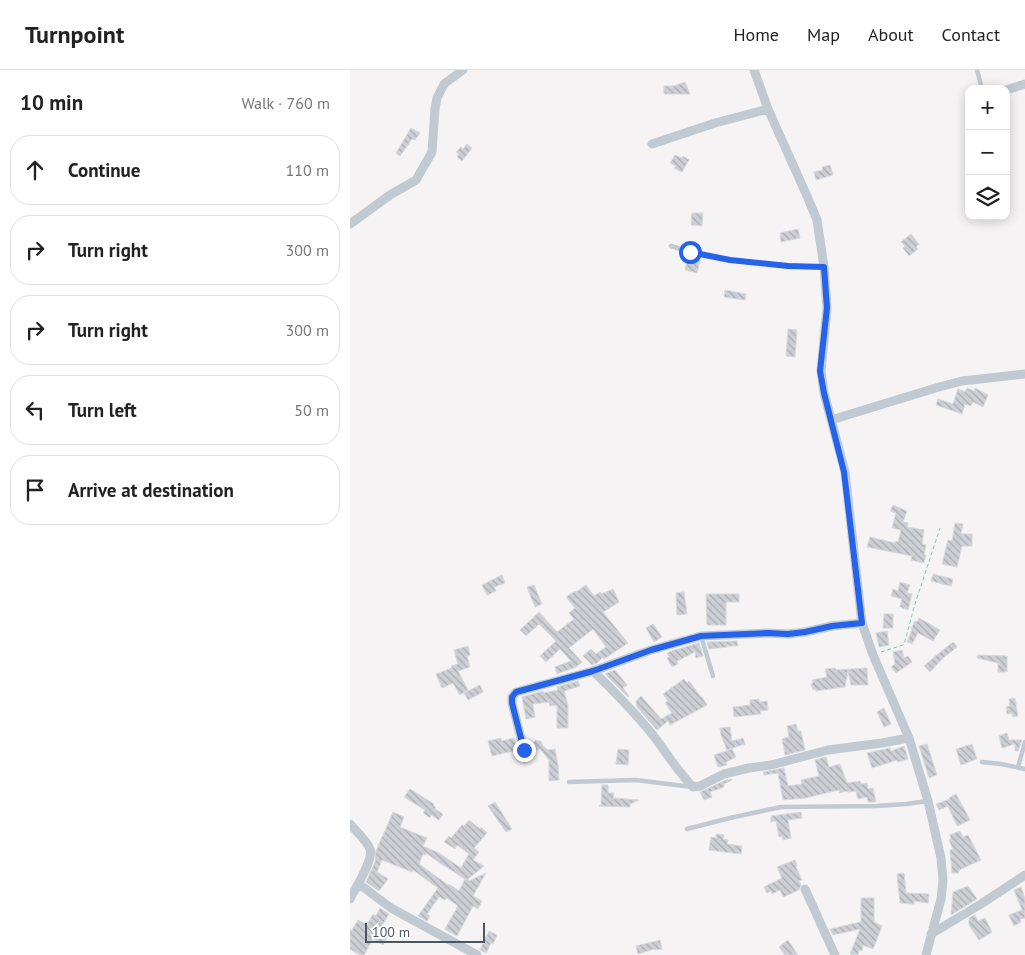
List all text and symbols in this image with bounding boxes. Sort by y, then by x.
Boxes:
text: Turnpoint [25,19,124,50]
text: Home [733,23,779,46]
text: Map [807,23,840,46]
text: About [868,23,914,46]
text: Contact [942,23,1000,46]
map controls [965,85,1010,220]
button: + [965,85,1010,130]
text: 10 min [20,89,83,116]
text: Walk · 760 m [241,93,330,113]
button: − [965,130,1010,175]
icon: ahead [21,156,49,184]
text: Continue [68,158,140,182]
text: 110 m [286,160,329,180]
button: layers [965,175,1010,220]
icon: right [21,236,49,264]
text: Turn right [68,238,148,262]
text: 300 m [286,240,329,260]
route start [679,241,702,264]
icon: right [21,316,49,344]
text: Turn right [68,318,148,342]
text: 300 m [286,320,329,340]
icon: left [21,396,49,424]
text: Turn left [68,398,137,422]
text: 50 m [294,400,329,420]
icon: arrive [21,476,49,504]
text: Arrive at destination [68,478,234,502]
route end [513,739,536,762]
scale bar [365,920,485,943]
text: 100 m [372,923,410,941]

